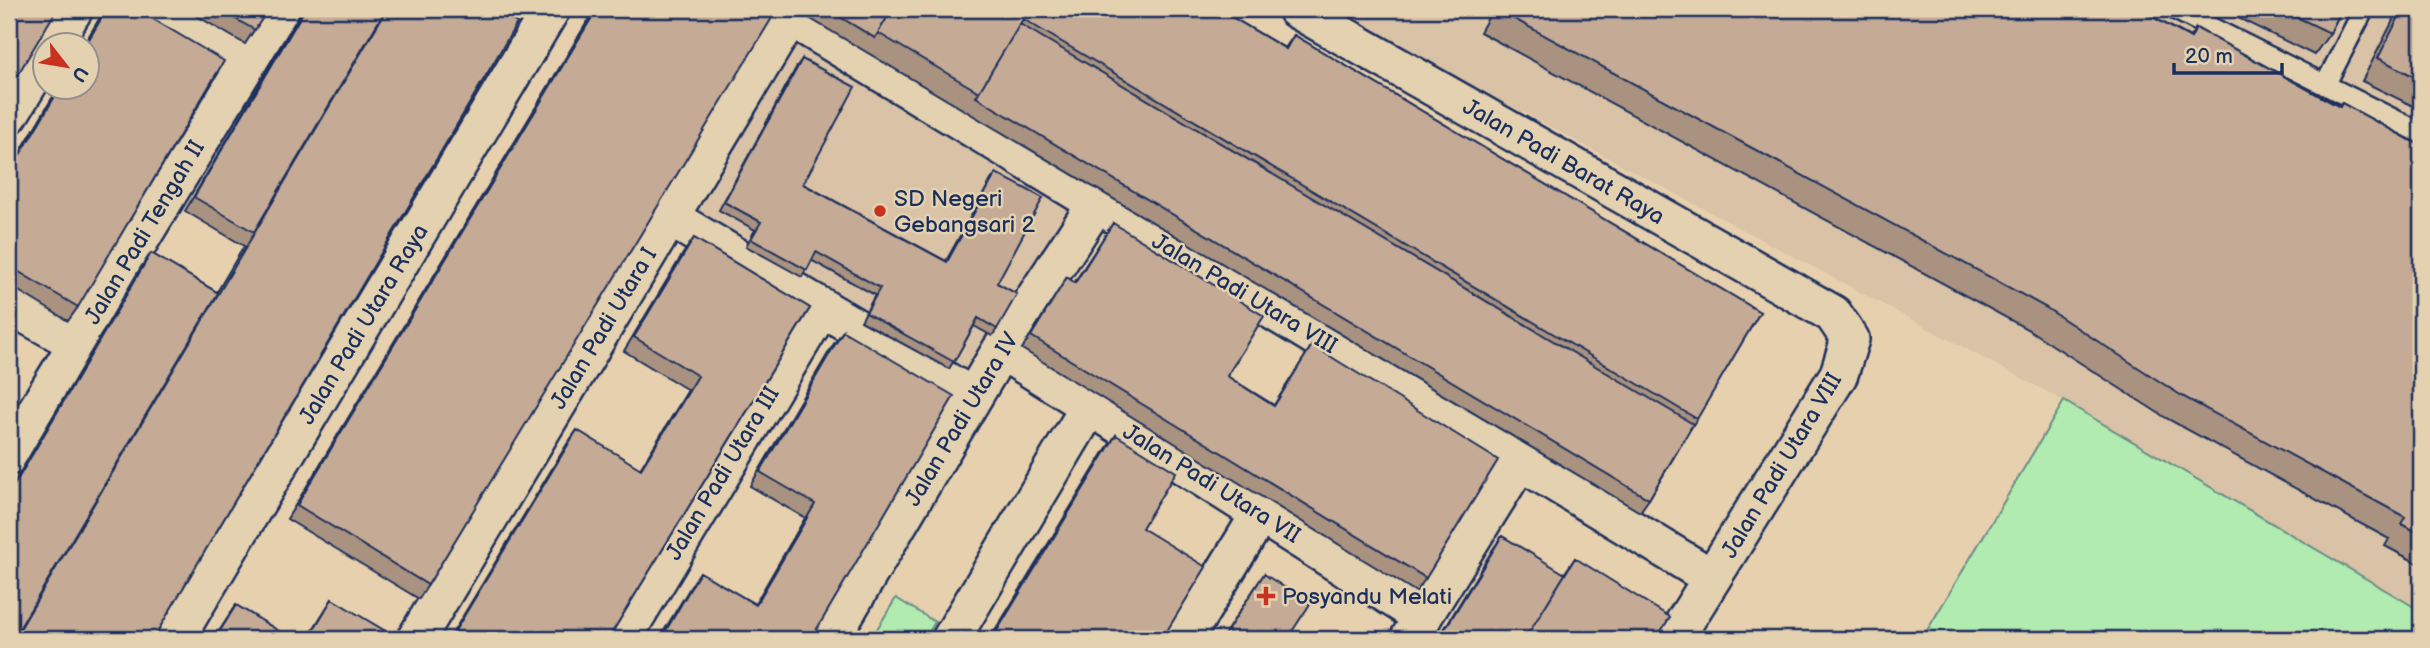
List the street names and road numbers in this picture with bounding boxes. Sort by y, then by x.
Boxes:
street label: Jalan Padi Barat Raya [1458,93,1669,231]
street label: Jalan Padi Tengah II [79,135,211,330]
street label: Jalan Padi Utara Raya [293,219,435,430]
street label: Jalan Padi Utara VIII [1147,227,1342,360]
street label: Jalan Padi Utara I [545,243,663,414]
street label: Jalan Padi Utara IV [899,328,1025,511]
street label: Jalan Padi Utara VIII [1715,368,1848,563]
street label: Jalan Padi Utara III [660,382,786,565]
street label: Jalan Padi Utara VII [1117,418,1305,550]

